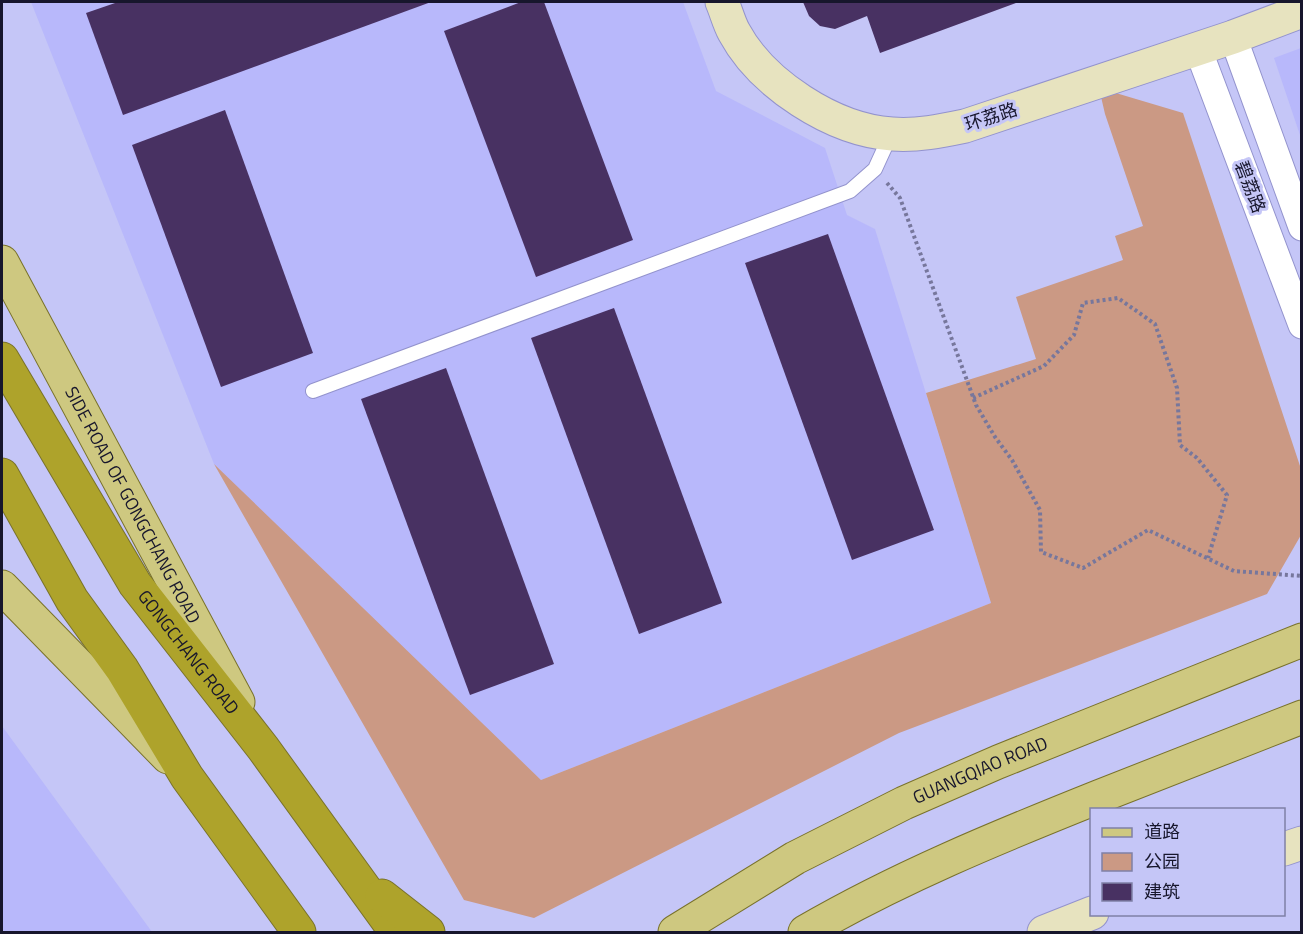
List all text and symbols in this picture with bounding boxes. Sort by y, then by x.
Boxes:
street label: 环荔路 [961,95,1021,138]
street label: 碧荔路 [1228,157,1273,217]
street label: SIDE ROAD OF GONGCHANG ROAD [58,382,208,628]
street label: GONGCHANG ROAD [132,584,246,720]
street label: GUANGQIAO ROAD [908,729,1052,811]
legend [1090,808,1285,916]
text: 道路 [1144,818,1180,845]
text: 公园 [1144,848,1180,875]
text: 建筑 [1144,878,1180,905]

